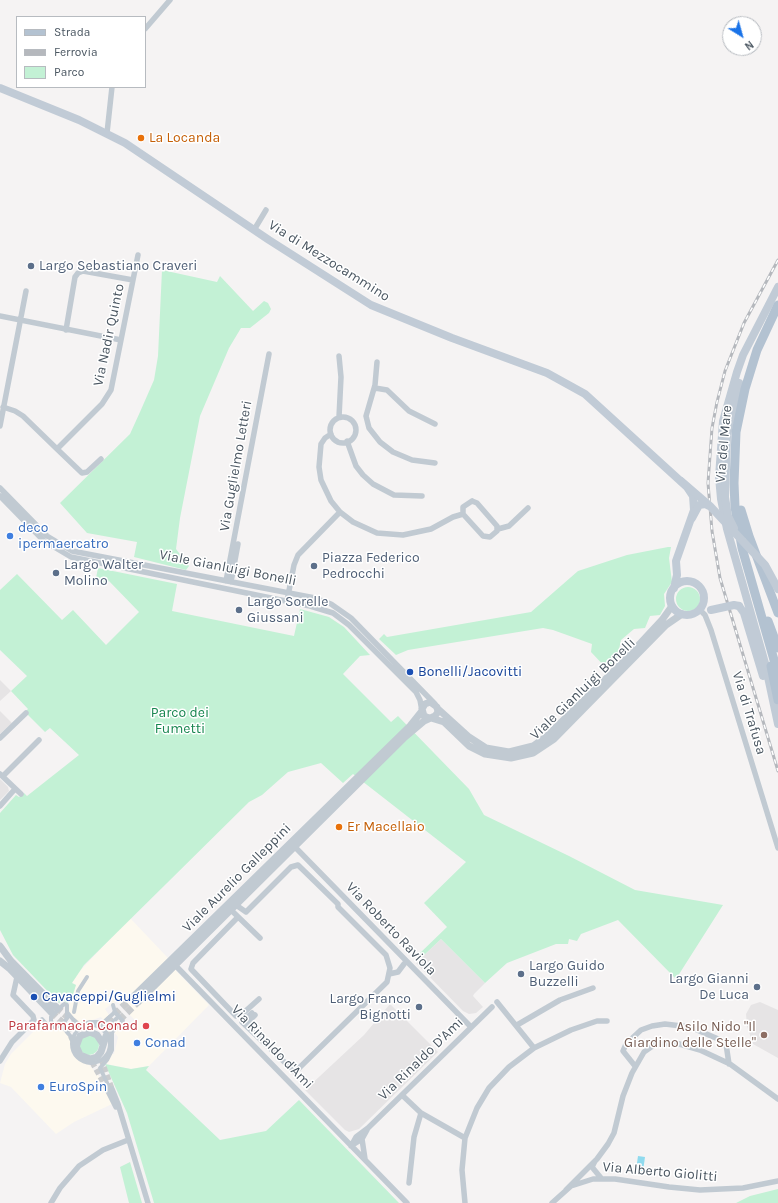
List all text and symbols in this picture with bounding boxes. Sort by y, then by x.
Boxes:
legend [16,16,146,88]
north arrow [722,16,762,56]
text: Strada [54,25,90,39]
text: N [742,38,756,53]
text: Ferrovia [54,45,98,59]
text: Parco [54,65,84,79]
place label: La Locanda [149,130,220,146]
marker: La Locanda [136,133,146,143]
street label: Via di Mezzocammino [265,217,393,305]
place label: Largo Sebastiano Craveri [39,258,197,274]
marker: Largo Sebastiano Craveri [26,261,36,271]
street label: Via Nadir Quinto [90,282,128,388]
street label: Via Guglielmo Letteri [216,399,256,533]
street label: Via del Mare [712,405,736,483]
place label: deco ipermaercatro [18,520,109,552]
marker: deco ipermaercatro [5,531,15,541]
street label: Viale Gianluigi Bonelli [158,546,298,590]
place label: Piazza Federico Pedrocchi [322,550,420,582]
place label: Largo Walter Molino [64,557,143,590]
marker: Piazza Federico Pedrocchi [309,561,319,571]
marker: Largo Walter Molino [51,568,61,578]
place label: Largo Sorelle Giussani [247,594,328,626]
marker: Largo Sorelle Giussani [234,605,244,615]
street label: Viale Gianluigi Bonelli [527,635,639,743]
place label: Bonelli/Jacovitti [418,664,522,680]
marker: Bonelli/Jacovitti [405,667,415,677]
street label: Via di Trafusa [728,669,770,757]
park label: Parco dei Fumetti [151,705,209,738]
place label: Er Macellaio [347,819,425,835]
street label: Viale Aurelio Galleppini [179,820,295,936]
marker: Er Macellaio [334,822,344,832]
street label: Via Roberto Raviola [342,879,440,979]
place label: Largo Guido Buzzelli [529,958,605,990]
marker: Largo Guido Buzzelli [516,969,526,979]
place label: Largo Gianni De Luca [669,971,749,1004]
marker: Largo Gianni De Luca [752,982,762,992]
place label: Cavaceppi/Guglielmi [42,989,176,1005]
place label: Largo Franco Bignotti [330,991,411,1024]
marker: Cavaceppi/Guglielmi [29,992,39,1002]
street label: Via Rinaldo d'Ami [228,1001,316,1093]
marker: Largo Franco Bignotti [414,1002,424,1012]
street label: Via Rinaldo D'Ami [375,1014,467,1104]
place label: Parafarmacia Conad [8,1018,138,1034]
place label: Asilo Nido "Il Giardino delle Stelle" [624,1019,756,1052]
marker: Parafarmacia Conad [141,1021,151,1031]
marker: Asilo Nido "Il Giardino delle Stelle" [759,1030,769,1040]
place label: Conad [145,1035,186,1051]
marker: Conad [132,1038,142,1048]
place label: EuroSpin [49,1079,107,1095]
marker: EuroSpin [36,1082,46,1092]
street label: Via Alberto Giolitti [602,1159,718,1185]

